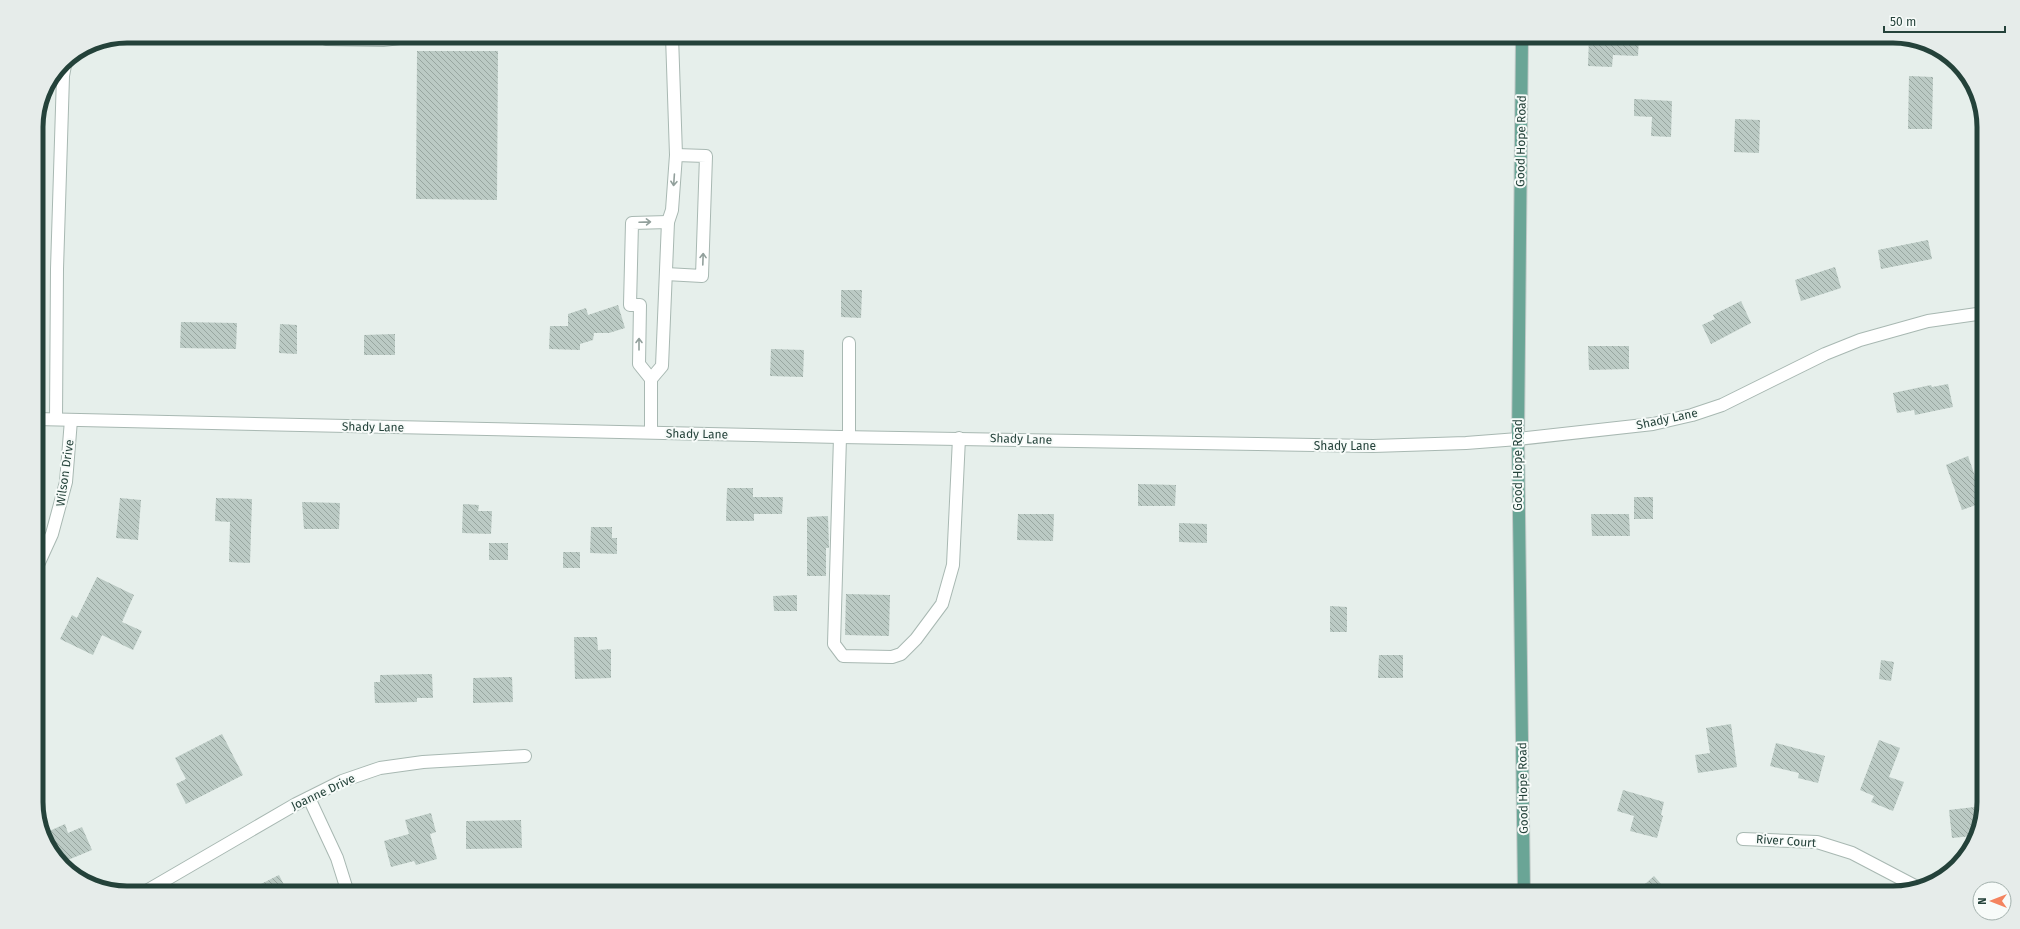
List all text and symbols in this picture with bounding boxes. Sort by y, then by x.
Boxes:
scale bar [1884,8,2005,34]
text: 50 m [1890,15,1916,29]
street label: Good Hope Road [1513,95,1529,187]
one-way arrow [671,173,678,186]
one-way arrow [638,219,651,226]
one-way arrow [699,253,706,266]
one-way arrow [636,338,643,351]
street label: Shady Lane [1635,406,1699,432]
street label: Shady Lane [342,419,404,435]
street label: Good Hope Road [1511,419,1525,511]
street label: Shady Lane [666,426,728,442]
street label: Shady Lane [990,431,1052,447]
street label: Wilson Drive [53,438,77,508]
street label: Shady Lane [1314,439,1376,453]
street label: Good Hope Road [1515,742,1531,834]
street label: Joanne Drive [289,771,357,813]
street label: River Court [1755,832,1817,850]
north arrow [1972,881,2012,921]
text: N [1976,897,1989,905]

